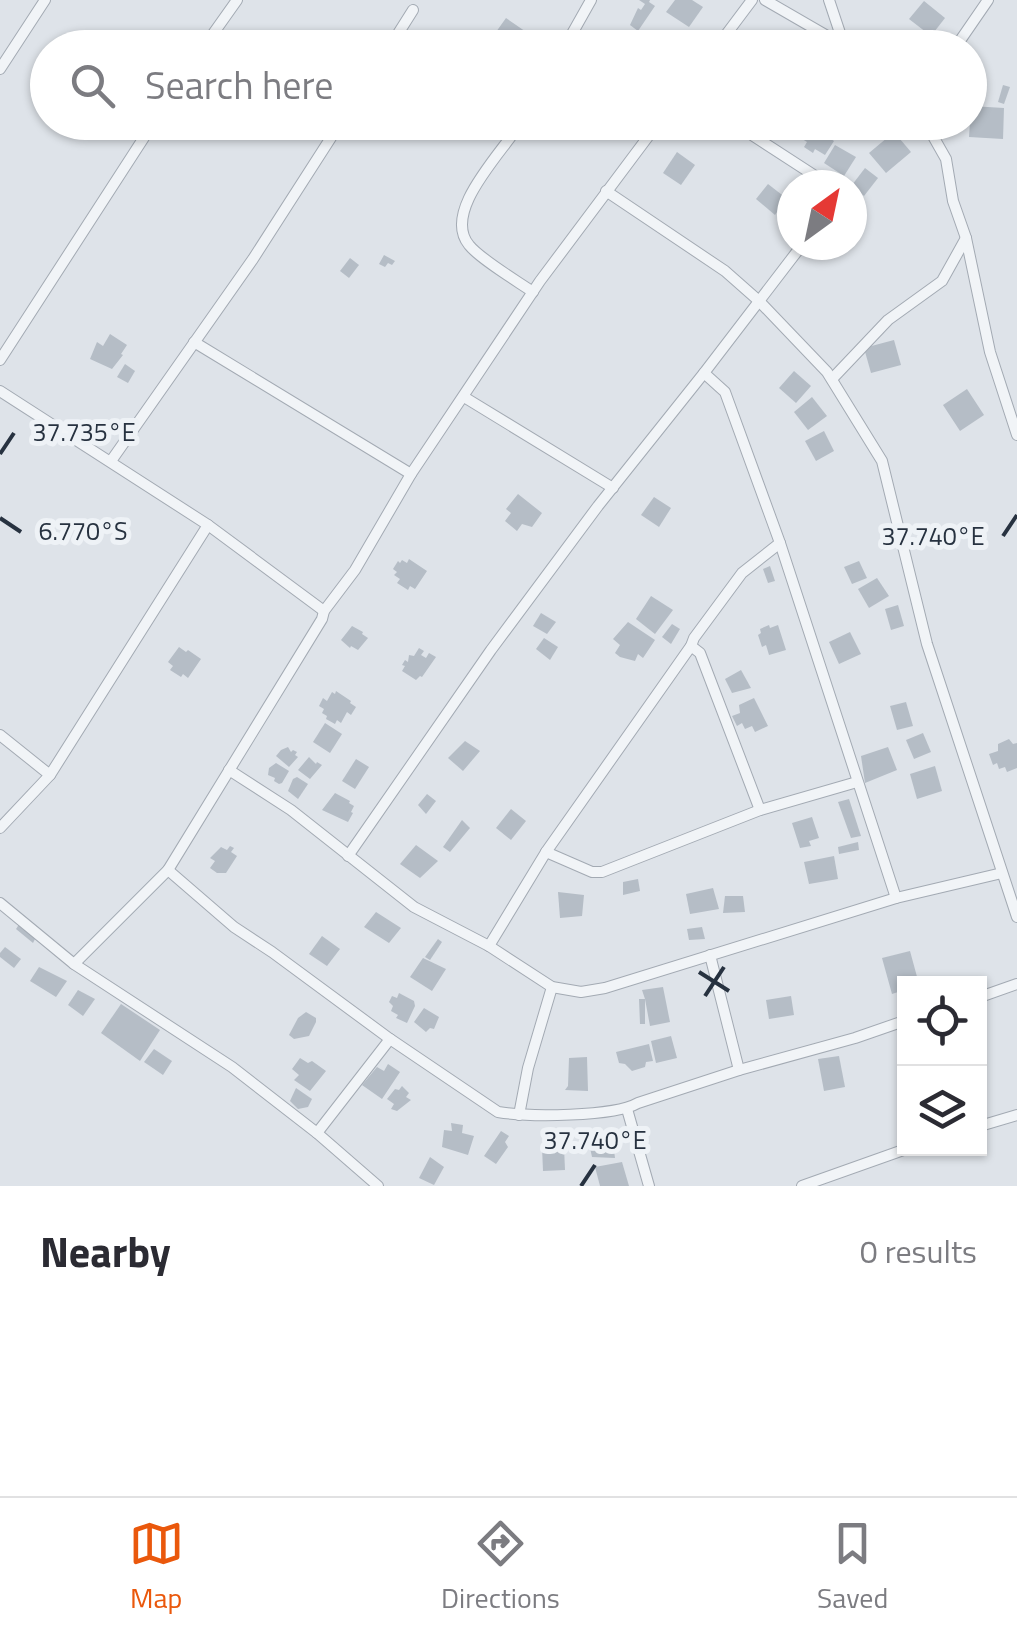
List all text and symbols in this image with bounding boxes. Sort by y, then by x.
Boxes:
search box [30,30,987,140]
text: Search here [145,56,333,114]
icon: search [65,58,120,113]
north arrow [777,170,867,260]
text: 37.735°E [32,413,136,451]
text: 6.770°S [39,512,127,550]
text: 37.740°E [881,517,985,555]
map controls [897,976,987,1156]
button: locate [897,976,987,1066]
button: layers [897,1066,987,1156]
text: 37.740°E [543,1121,647,1159]
text: Nearby [40,1219,171,1283]
text: 0 results [860,1227,977,1275]
tab: Map [129,1516,184,1619]
tab: Directions [441,1516,560,1619]
tab: Saved [817,1516,888,1619]

